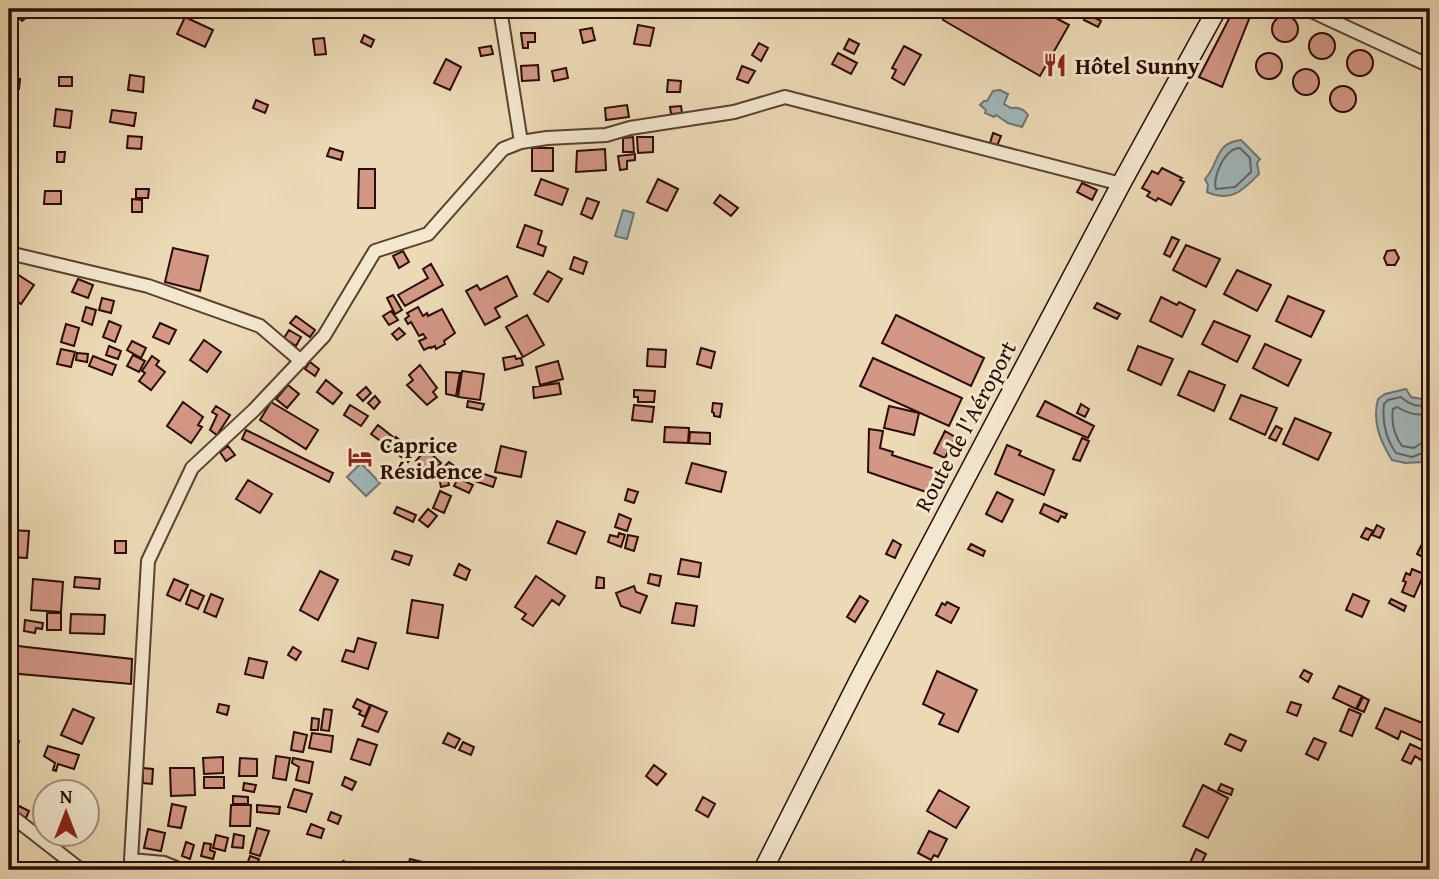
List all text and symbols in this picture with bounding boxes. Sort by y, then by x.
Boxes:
place label: Hôtel Sunny [1075,49,1200,82]
restaurant icon: Hôtel Sunny [1041,51,1069,79]
street label: Route de l'Aéroport [906,335,1024,517]
place label: Caprice Résidence [380,428,483,487]
hotel icon: Caprice Résidence [346,443,374,471]
north arrow [32,778,102,848]
text: N [60,782,73,810]

